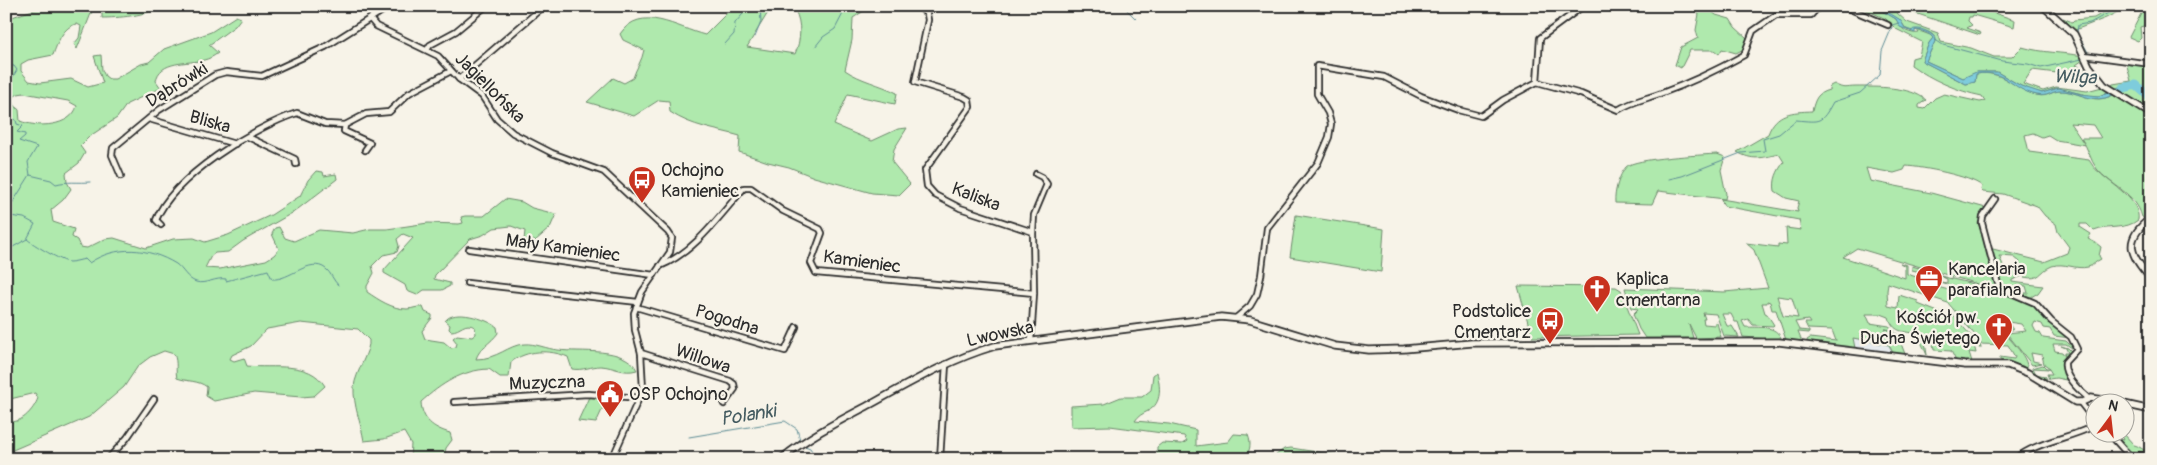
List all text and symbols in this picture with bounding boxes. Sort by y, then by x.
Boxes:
street label: Jagiellońska [450,48,530,128]
street label: Dąbrówki [142,57,212,113]
water label: Wilga [2053,64,2098,90]
street label: Bliska [187,105,233,139]
place label: Ochojno Kamieniec [661,159,739,203]
bus stop icon: Ochojno Kamieniec [627,165,657,204]
street label: Kaliska [948,177,1004,217]
street label: Mały Kamieniec [504,229,622,267]
street label: Kamieniec [822,245,902,279]
place label: Kancelaria parafialna [1948,258,2026,302]
office icon: Kancelaria parafialna [1914,264,1944,303]
place label: Kaplica cmentarna [1616,268,1700,312]
church icon: Kaplica cmentarna [1582,274,1612,313]
street label: Pogodna [692,299,762,341]
place label: Podstolice Cmentarz [1452,300,1531,344]
bus stop icon: Podstolice Cmentarz [1535,306,1565,345]
place label: Kościół pw. Ducha Świętego [1860,306,1980,350]
church icon: Kościół pw. Ducha Świętego [1984,312,2014,351]
street label: Lwowska [964,316,1036,352]
street label: Willowa [672,339,734,379]
street label: Muzyczna [509,370,585,396]
public building icon: OSP Ochojno [595,379,625,418]
place label: OSP Ochojno [629,383,728,406]
north arrow [2084,392,2134,442]
text: N [2106,396,2120,415]
water label: Polanki [719,398,780,431]

